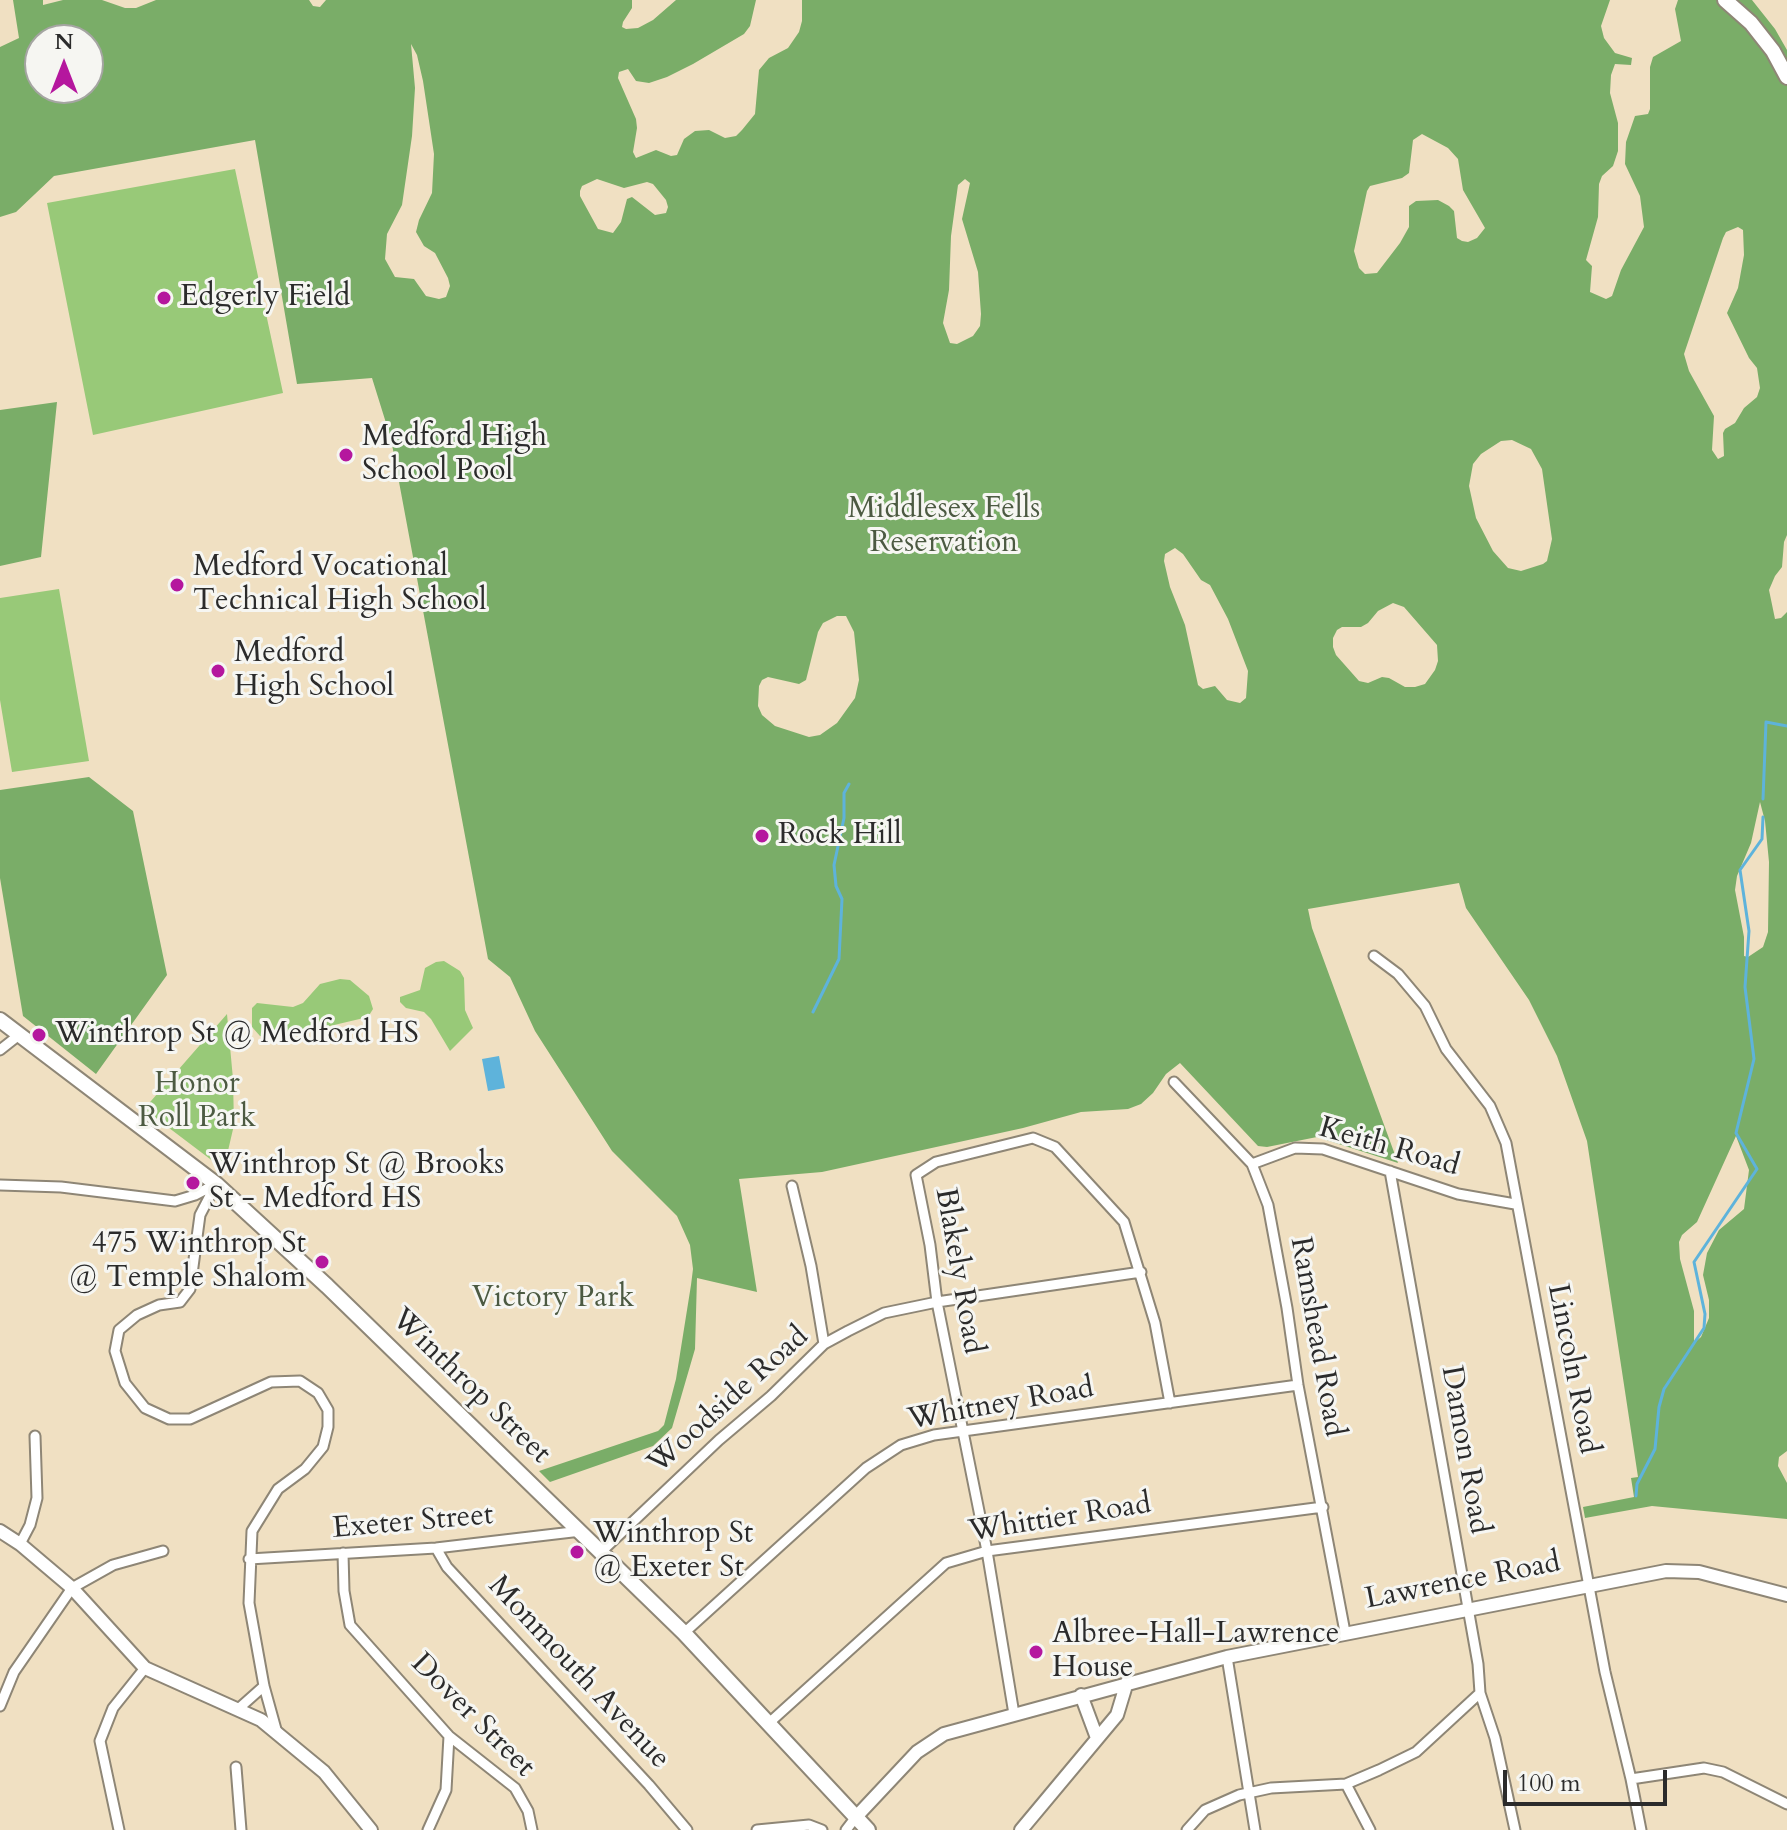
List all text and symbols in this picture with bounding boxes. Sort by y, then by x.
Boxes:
north arrow [24,24,104,104]
text: N [54,27,74,57]
place label: Edgerly Field [180,280,350,316]
marker: Edgerly Field [155,289,173,307]
place label: Medford High School Pool [362,420,547,490]
marker: Medford High School Pool [337,446,355,464]
park label: Middlesex Fells Reservation [848,492,1040,562]
place label: Medford Vocational Technical High School [193,550,487,620]
marker: Medford Vocational Technical High School [168,576,186,594]
place label: Medford High School [234,636,394,706]
marker: Medford High School [209,662,227,680]
place label: Rock Hill [778,818,902,854]
marker: Rock Hill [753,827,771,845]
place label: Winthrop St @ Medford HS [55,1017,419,1053]
marker: Winthrop St @ Medford HS [30,1026,48,1044]
park label: Honor Roll Park [138,1067,256,1138]
street label: Keith Road [1315,1111,1463,1185]
place label: Winthrop St @ Brooks St - Medford HS [209,1148,504,1218]
marker: Winthrop St @ Brooks St - Medford HS [184,1174,202,1192]
street label: Blakely Road [926,1185,990,1357]
place label: 475 Winthrop St @ Temple Shalom [69,1227,306,1298]
street label: Ramshead Road [1281,1234,1351,1440]
marker: 475 Winthrop St @ Temple Shalom [313,1253,331,1271]
park label: Victory Park [472,1281,634,1317]
street label: Lincoln Road [1538,1281,1606,1457]
street label: Winthrop Street [383,1302,557,1472]
street label: Woodside Road [641,1320,817,1482]
street label: Damon Road [1432,1363,1496,1537]
street label: Whitney Road [905,1371,1097,1439]
street label: Whittier Road [966,1487,1154,1551]
street label: Exeter Street [331,1498,495,1548]
place label: Winthrop St @ Exeter St [593,1517,753,1588]
marker: Winthrop St @ Exeter St [568,1543,586,1561]
street label: Lawrence Road [1362,1545,1564,1619]
street label: Monmouth Avenue [479,1569,677,1777]
place label: Albree-Hall-Lawrence House [1052,1617,1339,1688]
marker: Albree-Hall-Lawrence House [1027,1643,1045,1661]
street label: Dover Street [403,1647,541,1785]
scale bar [1507,1754,1671,1804]
text: 100 m [1517,1767,1581,1800]

